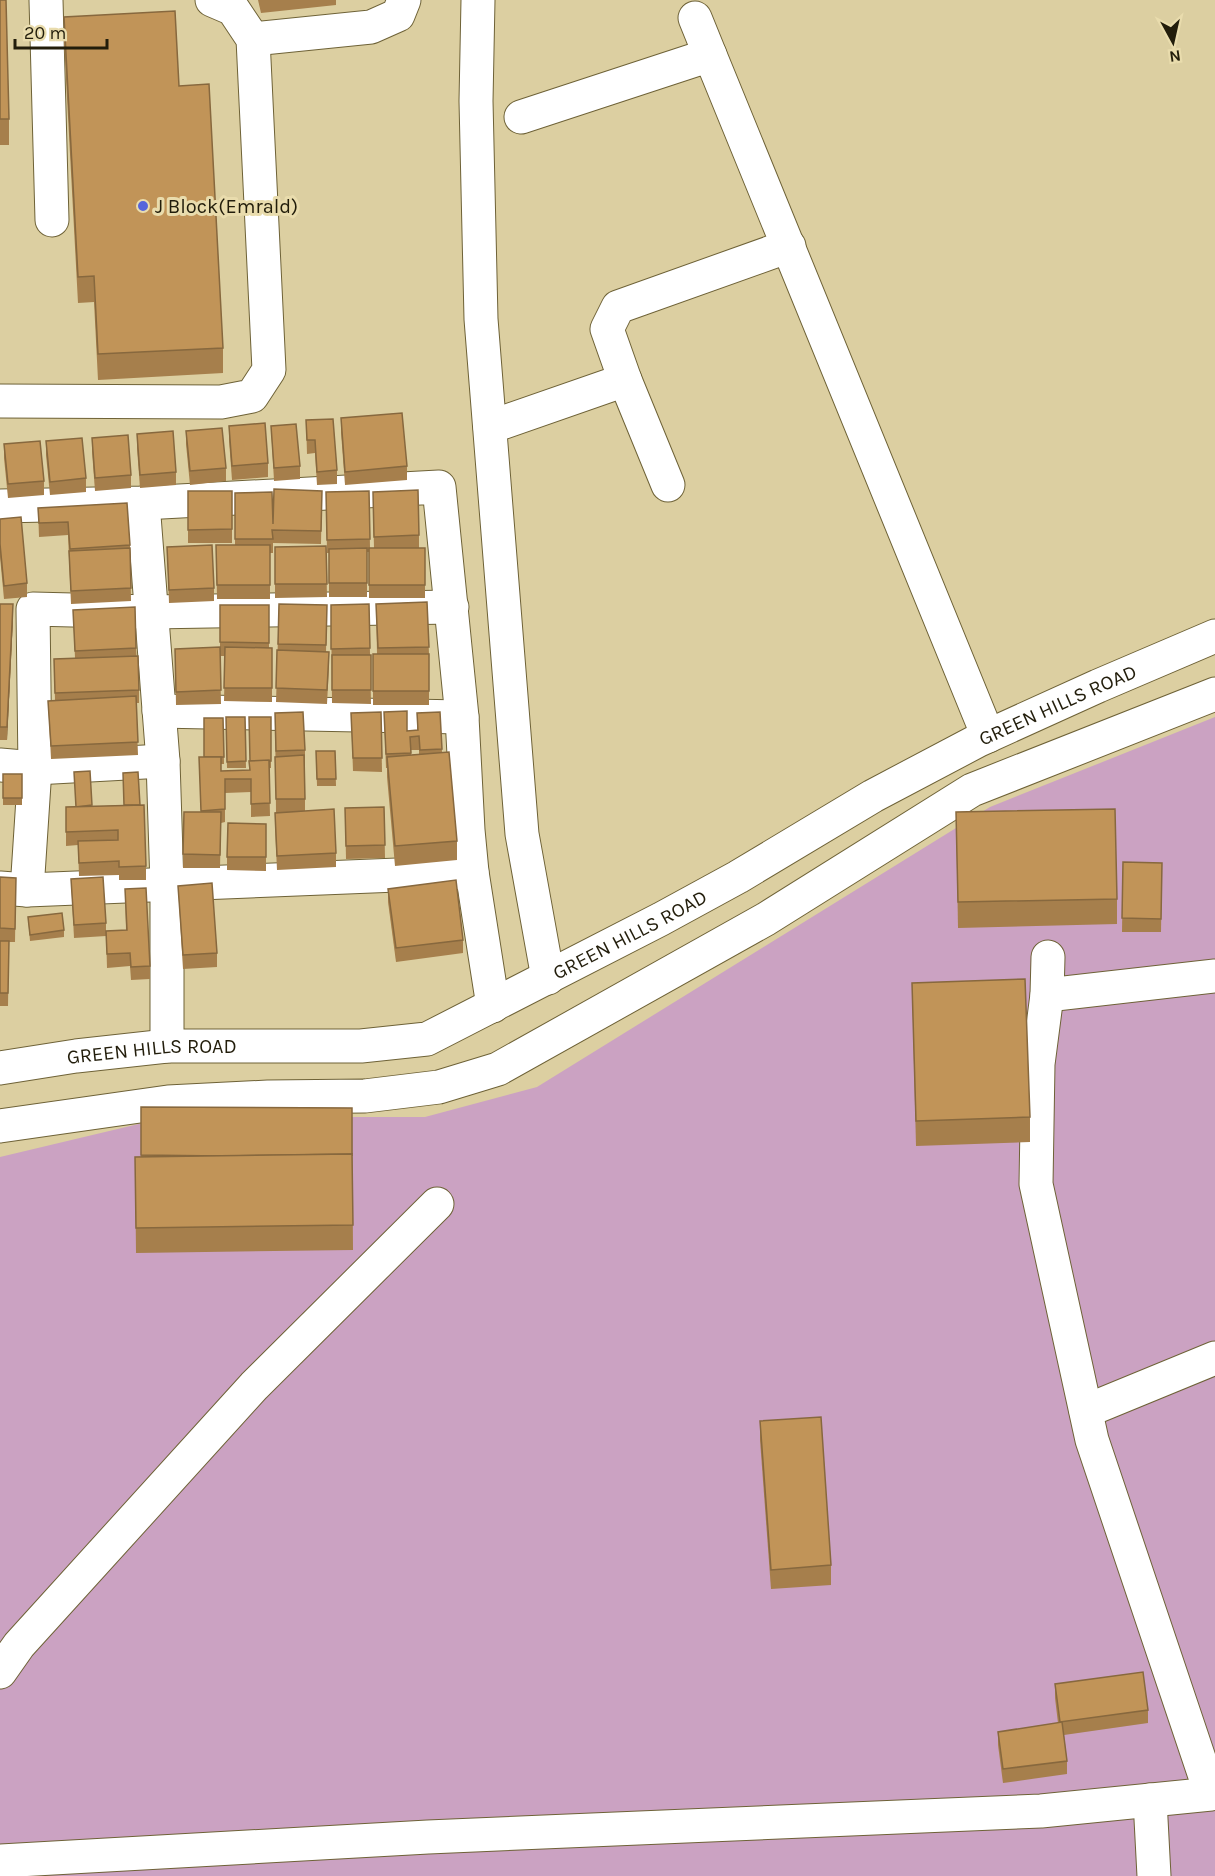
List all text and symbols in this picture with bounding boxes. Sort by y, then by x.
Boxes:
scale bar [15,12,106,50]
north arrow [1143,12,1203,72]
text: 20 m [24,22,66,44]
text: N [1168,46,1182,67]
place label: J Block(Emrald) [155,195,298,218]
marker: J Block(Emrald) [136,199,150,213]
street label: GREEN HILLS ROAD [975,659,1140,750]
street label: GREEN HILLS ROAD [549,885,711,984]
street label: GREEN HILLS ROAD [65,1034,237,1069]

